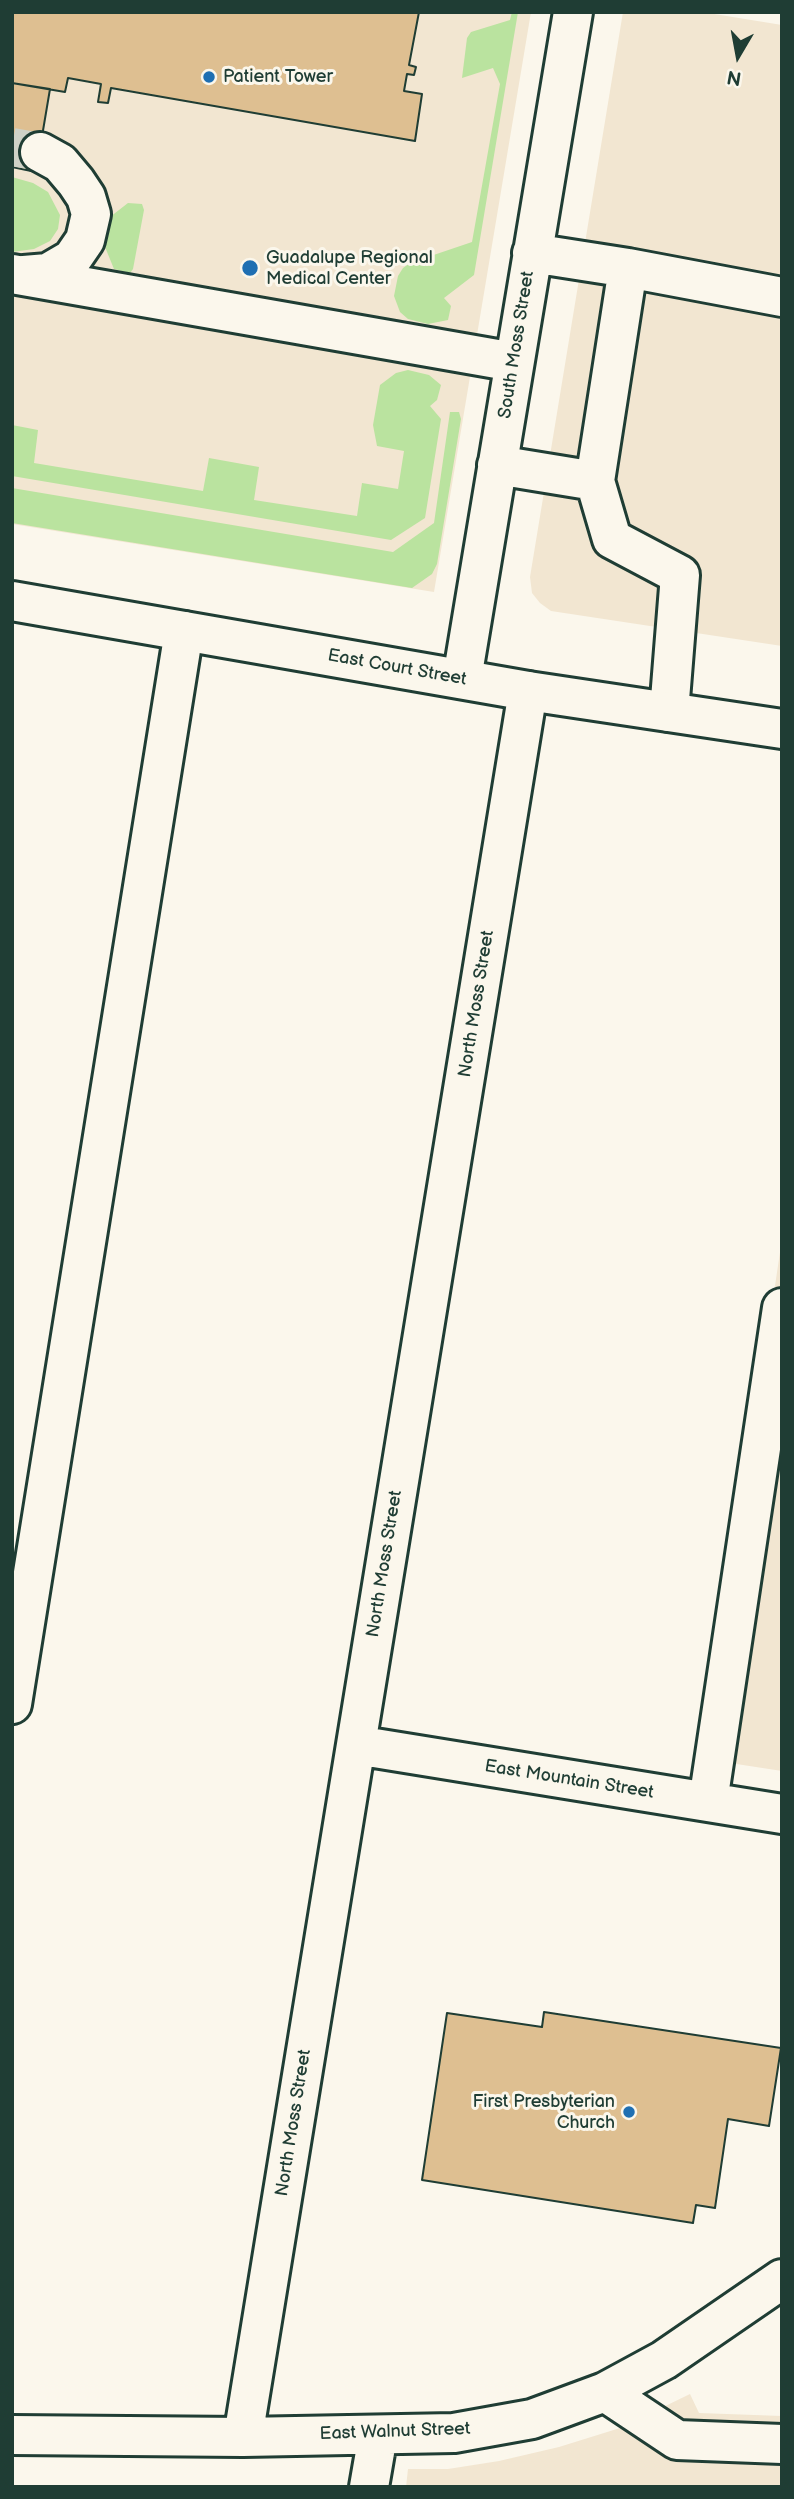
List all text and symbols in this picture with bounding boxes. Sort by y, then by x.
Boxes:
north arrow [703,21,773,91]
text: N [725,65,743,90]
place label: Patient Tower [223,66,333,88]
marker: Patient Tower [201,69,217,85]
place label: Guadalupe Regional Medical Center [266,247,433,290]
marker: Guadalupe Regional Medical Center [240,258,260,278]
street label: South Moss Street [495,270,539,420]
street label: East Court Street [326,645,468,691]
street label: North Moss Street [455,929,499,1079]
street label: North Moss Street [363,1489,407,1639]
street label: East Mountain Street [483,1756,655,1804]
street label: North Moss Street [272,2048,316,2198]
place label: First Presbyterian Church [472,2091,615,2134]
marker: First Presbyterian Church [621,2104,637,2120]
street label: East Walnut Street [319,2419,471,2445]

